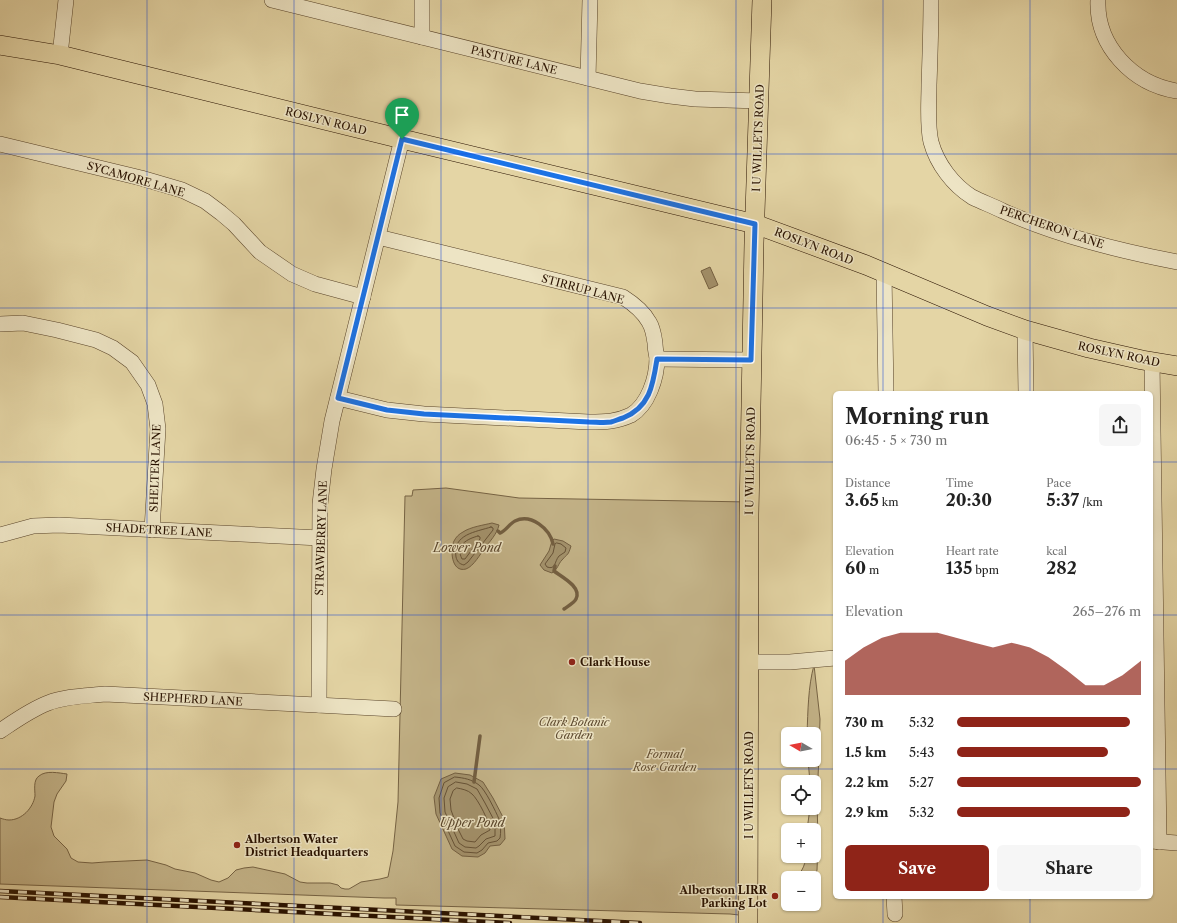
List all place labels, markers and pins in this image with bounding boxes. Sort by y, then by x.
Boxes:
pin [385,98,419,139]
place label: Clark House [580,655,650,669]
marker: Clark House [567,657,577,667]
place label: Albertson Water District Headquarters [244,832,368,859]
marker: Albertson Water District Headquarters [232,840,242,850]
place label: Albertson LIRR Parking Lot [679,883,768,910]
marker: Albertson LIRR Parking Lot [770,891,780,901]

